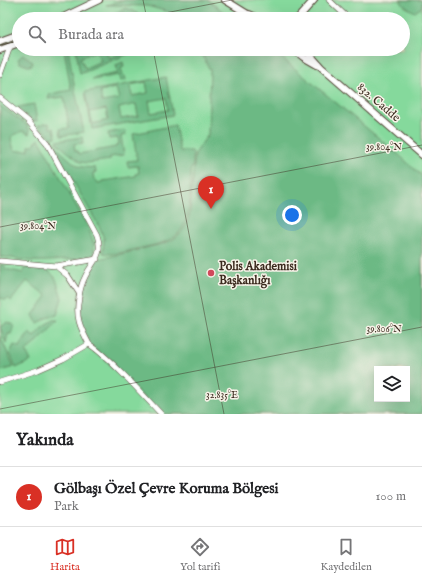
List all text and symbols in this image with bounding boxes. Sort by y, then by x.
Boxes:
search box [12,12,410,56]
icon: search [26,23,48,45]
text: Burada ara [58,25,124,44]
street label: 832. Cadde [354,80,404,125]
text: 39.804°N [366,141,402,154]
pin: 1 [198,176,224,209]
your location [282,205,302,225]
text: 39.804°N [20,220,56,233]
place label: Polis Akademisi Başkanlığı [219,259,298,289]
marker: Polis Akademisi Başkanlığı [206,268,216,278]
text: 39.806°N [366,323,402,336]
map controls [374,366,410,402]
button: layers [374,366,410,402]
text: 32.835°E [206,389,238,402]
text: Yakında [16,430,74,451]
text: Gölbaşı Özel Çevre Koruma Bölgesi [54,479,279,498]
text: 1 [27,488,31,505]
text: 100 m [376,488,406,505]
text: Park [54,498,79,515]
tab: Harita [50,536,80,574]
tab: Yol tarifi [180,536,220,574]
tab: Kaydedilen [321,536,372,574]

